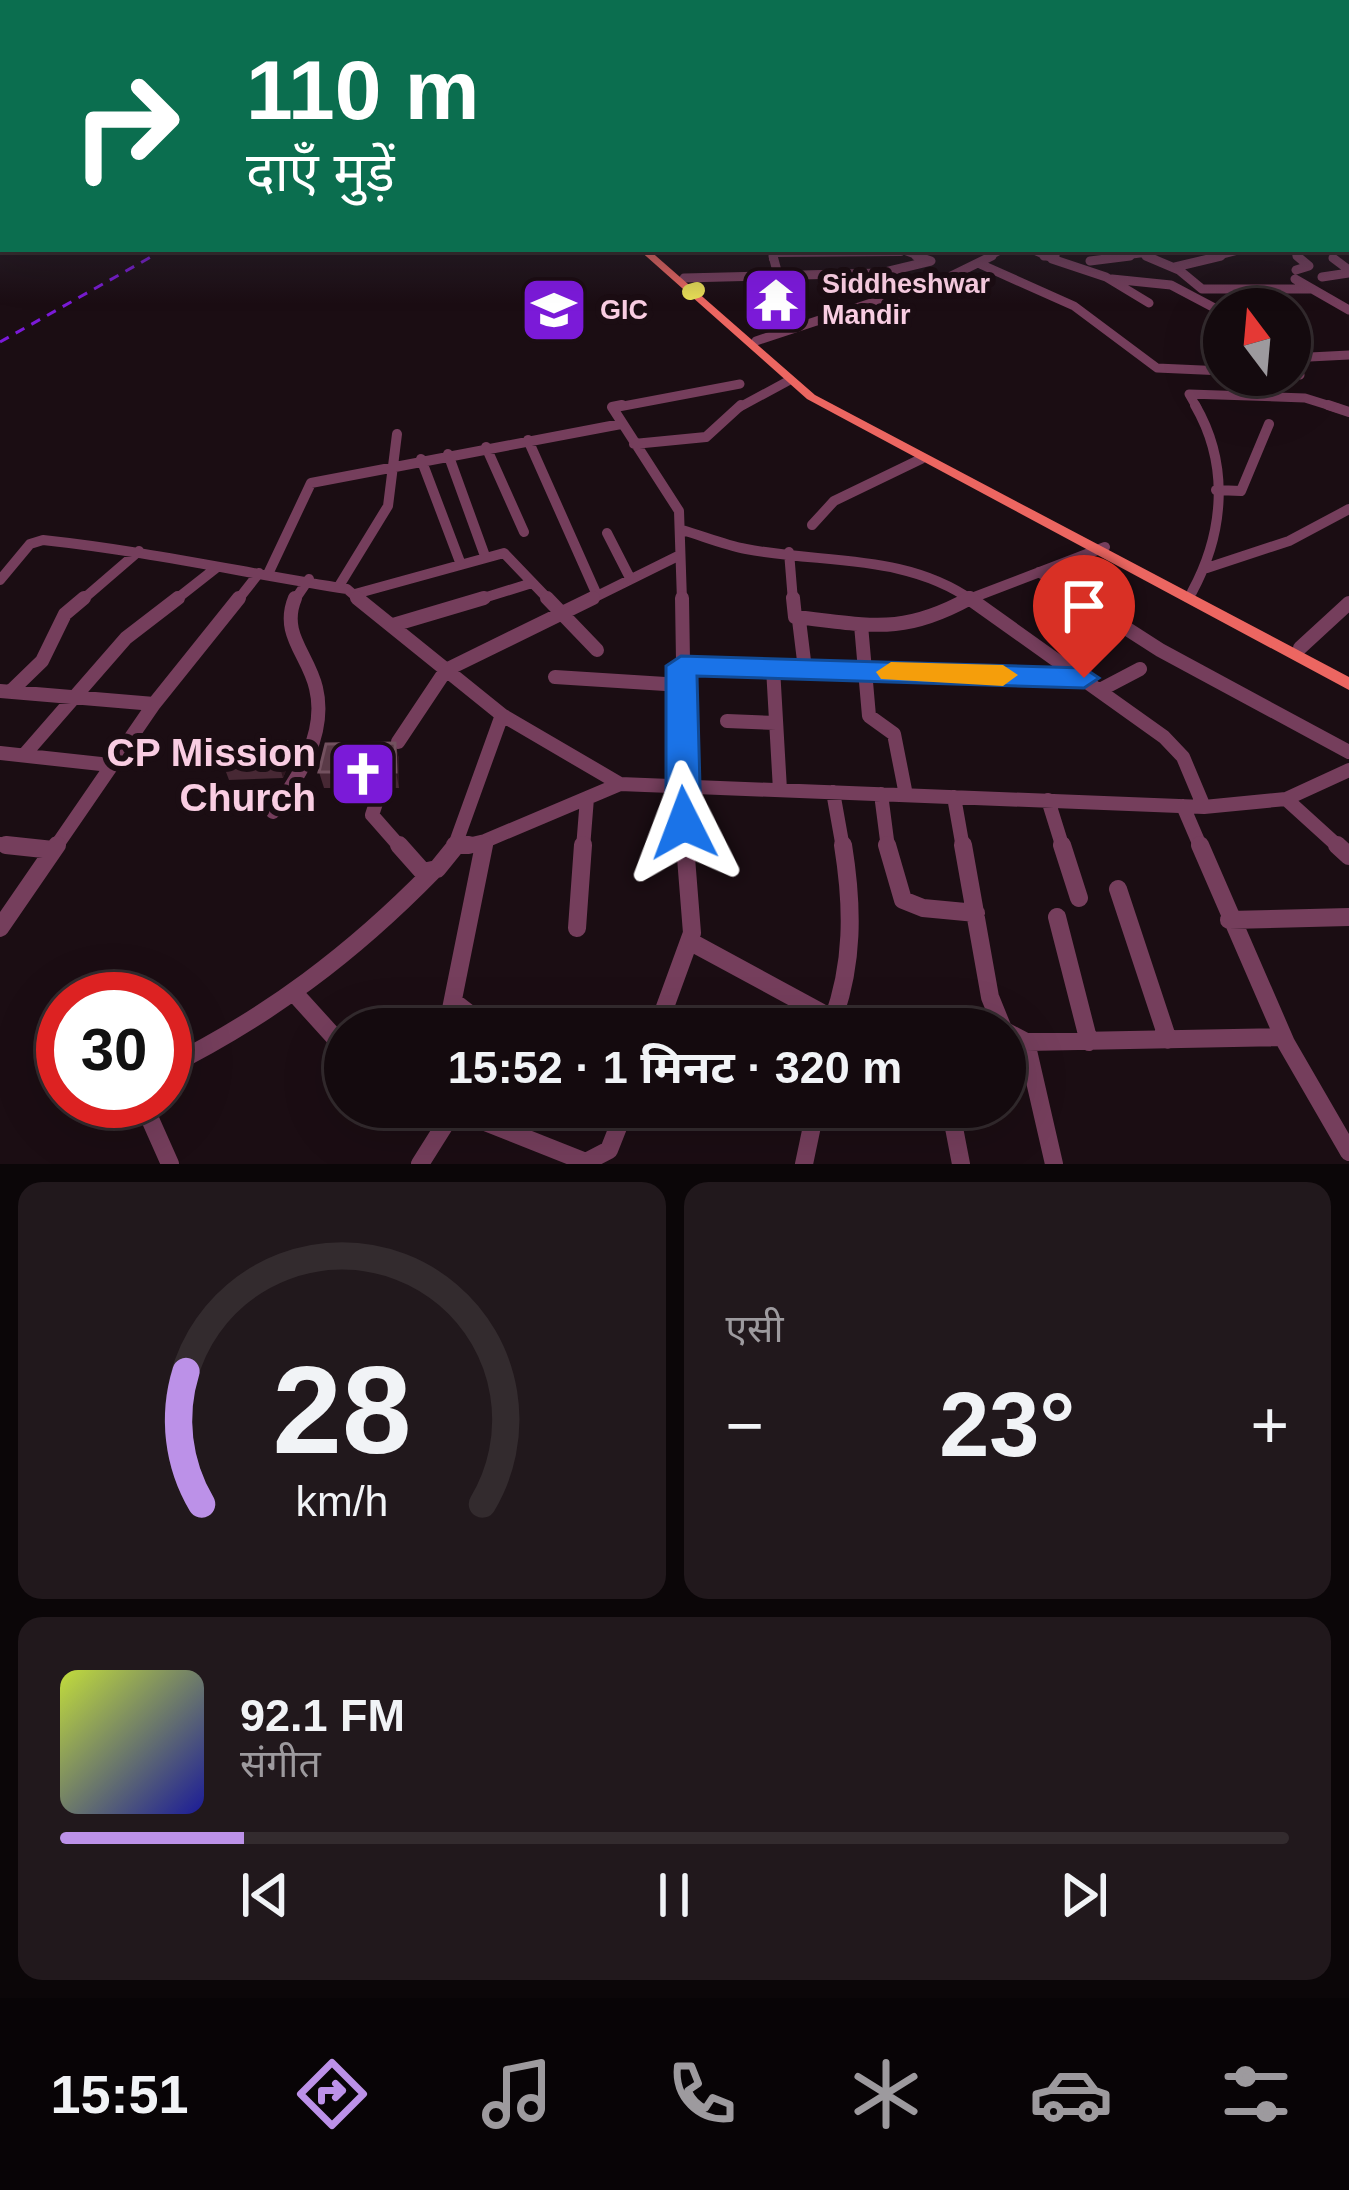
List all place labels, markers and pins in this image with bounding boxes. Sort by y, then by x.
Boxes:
temple icon: Siddheshwar Mandir [741,265,811,335]
place label: Siddheshwar Mandir [822,269,991,330]
school or university icon: GIC [519,275,589,345]
place label: GIC [600,295,648,325]
pin [1033,555,1135,678]
place label: CP Mission Church [107,731,316,819]
church icon: CP Mission Church [328,739,398,809]

